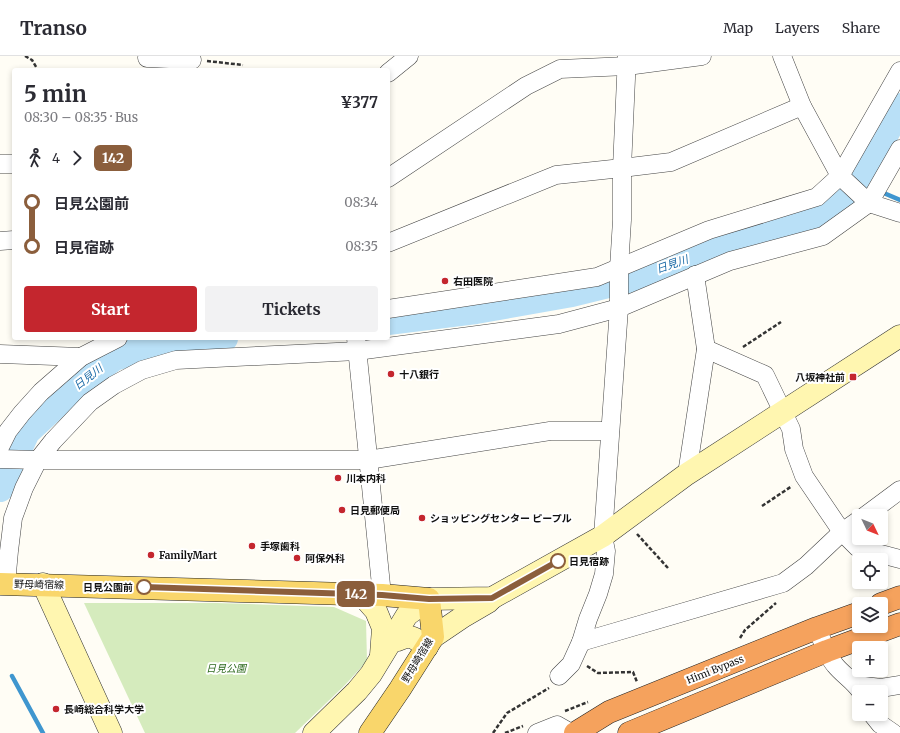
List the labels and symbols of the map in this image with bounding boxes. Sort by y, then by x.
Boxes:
water label: 日見川 [654,252,691,276]
place label: 右田医院 [453,275,493,288]
marker: 右田医院 [440,276,450,286]
water label: 日見川 [71,361,106,393]
place label: 十八銀行 [399,368,439,381]
marker: 十八銀行 [386,369,396,379]
place label: 八坂神社前 [795,371,845,384]
marker: 八坂神社前 [848,372,858,382]
place label: 川本内科 [346,472,386,485]
marker: 川本内科 [333,473,343,483]
place label: 日見郵便局 [350,504,400,517]
marker: 日見郵便局 [337,505,347,515]
north arrow [852,509,888,545]
place label: ショッピングセンター ピープル [430,512,572,525]
marker: ショッピングセンター ピープル [417,513,427,523]
place label: 手塚歯科 [260,540,300,553]
marker: 手塚歯科 [247,541,257,551]
place label: FamilyMart [159,549,217,562]
marker: FamilyMart [146,550,156,560]
place label: 阿保外科 [305,552,345,565]
marker: 阿保外科 [292,553,302,563]
marker: 日見宿跡 [550,553,566,569]
place label: 日見宿跡 [569,555,609,568]
street label: 野母崎宿線 [14,578,64,591]
marker: 日見公園前 [136,579,152,595]
place label: 日見公園前 [83,581,133,594]
line badge: 142 [333,581,379,607]
street label: 野母崎宿線 [399,635,436,685]
street label: Himi Bypass [685,652,746,687]
park label: 日見公園 [206,662,248,675]
place label: 長崎総合科学大学 [64,703,144,716]
marker: 長崎総合科学大学 [51,704,61,714]

